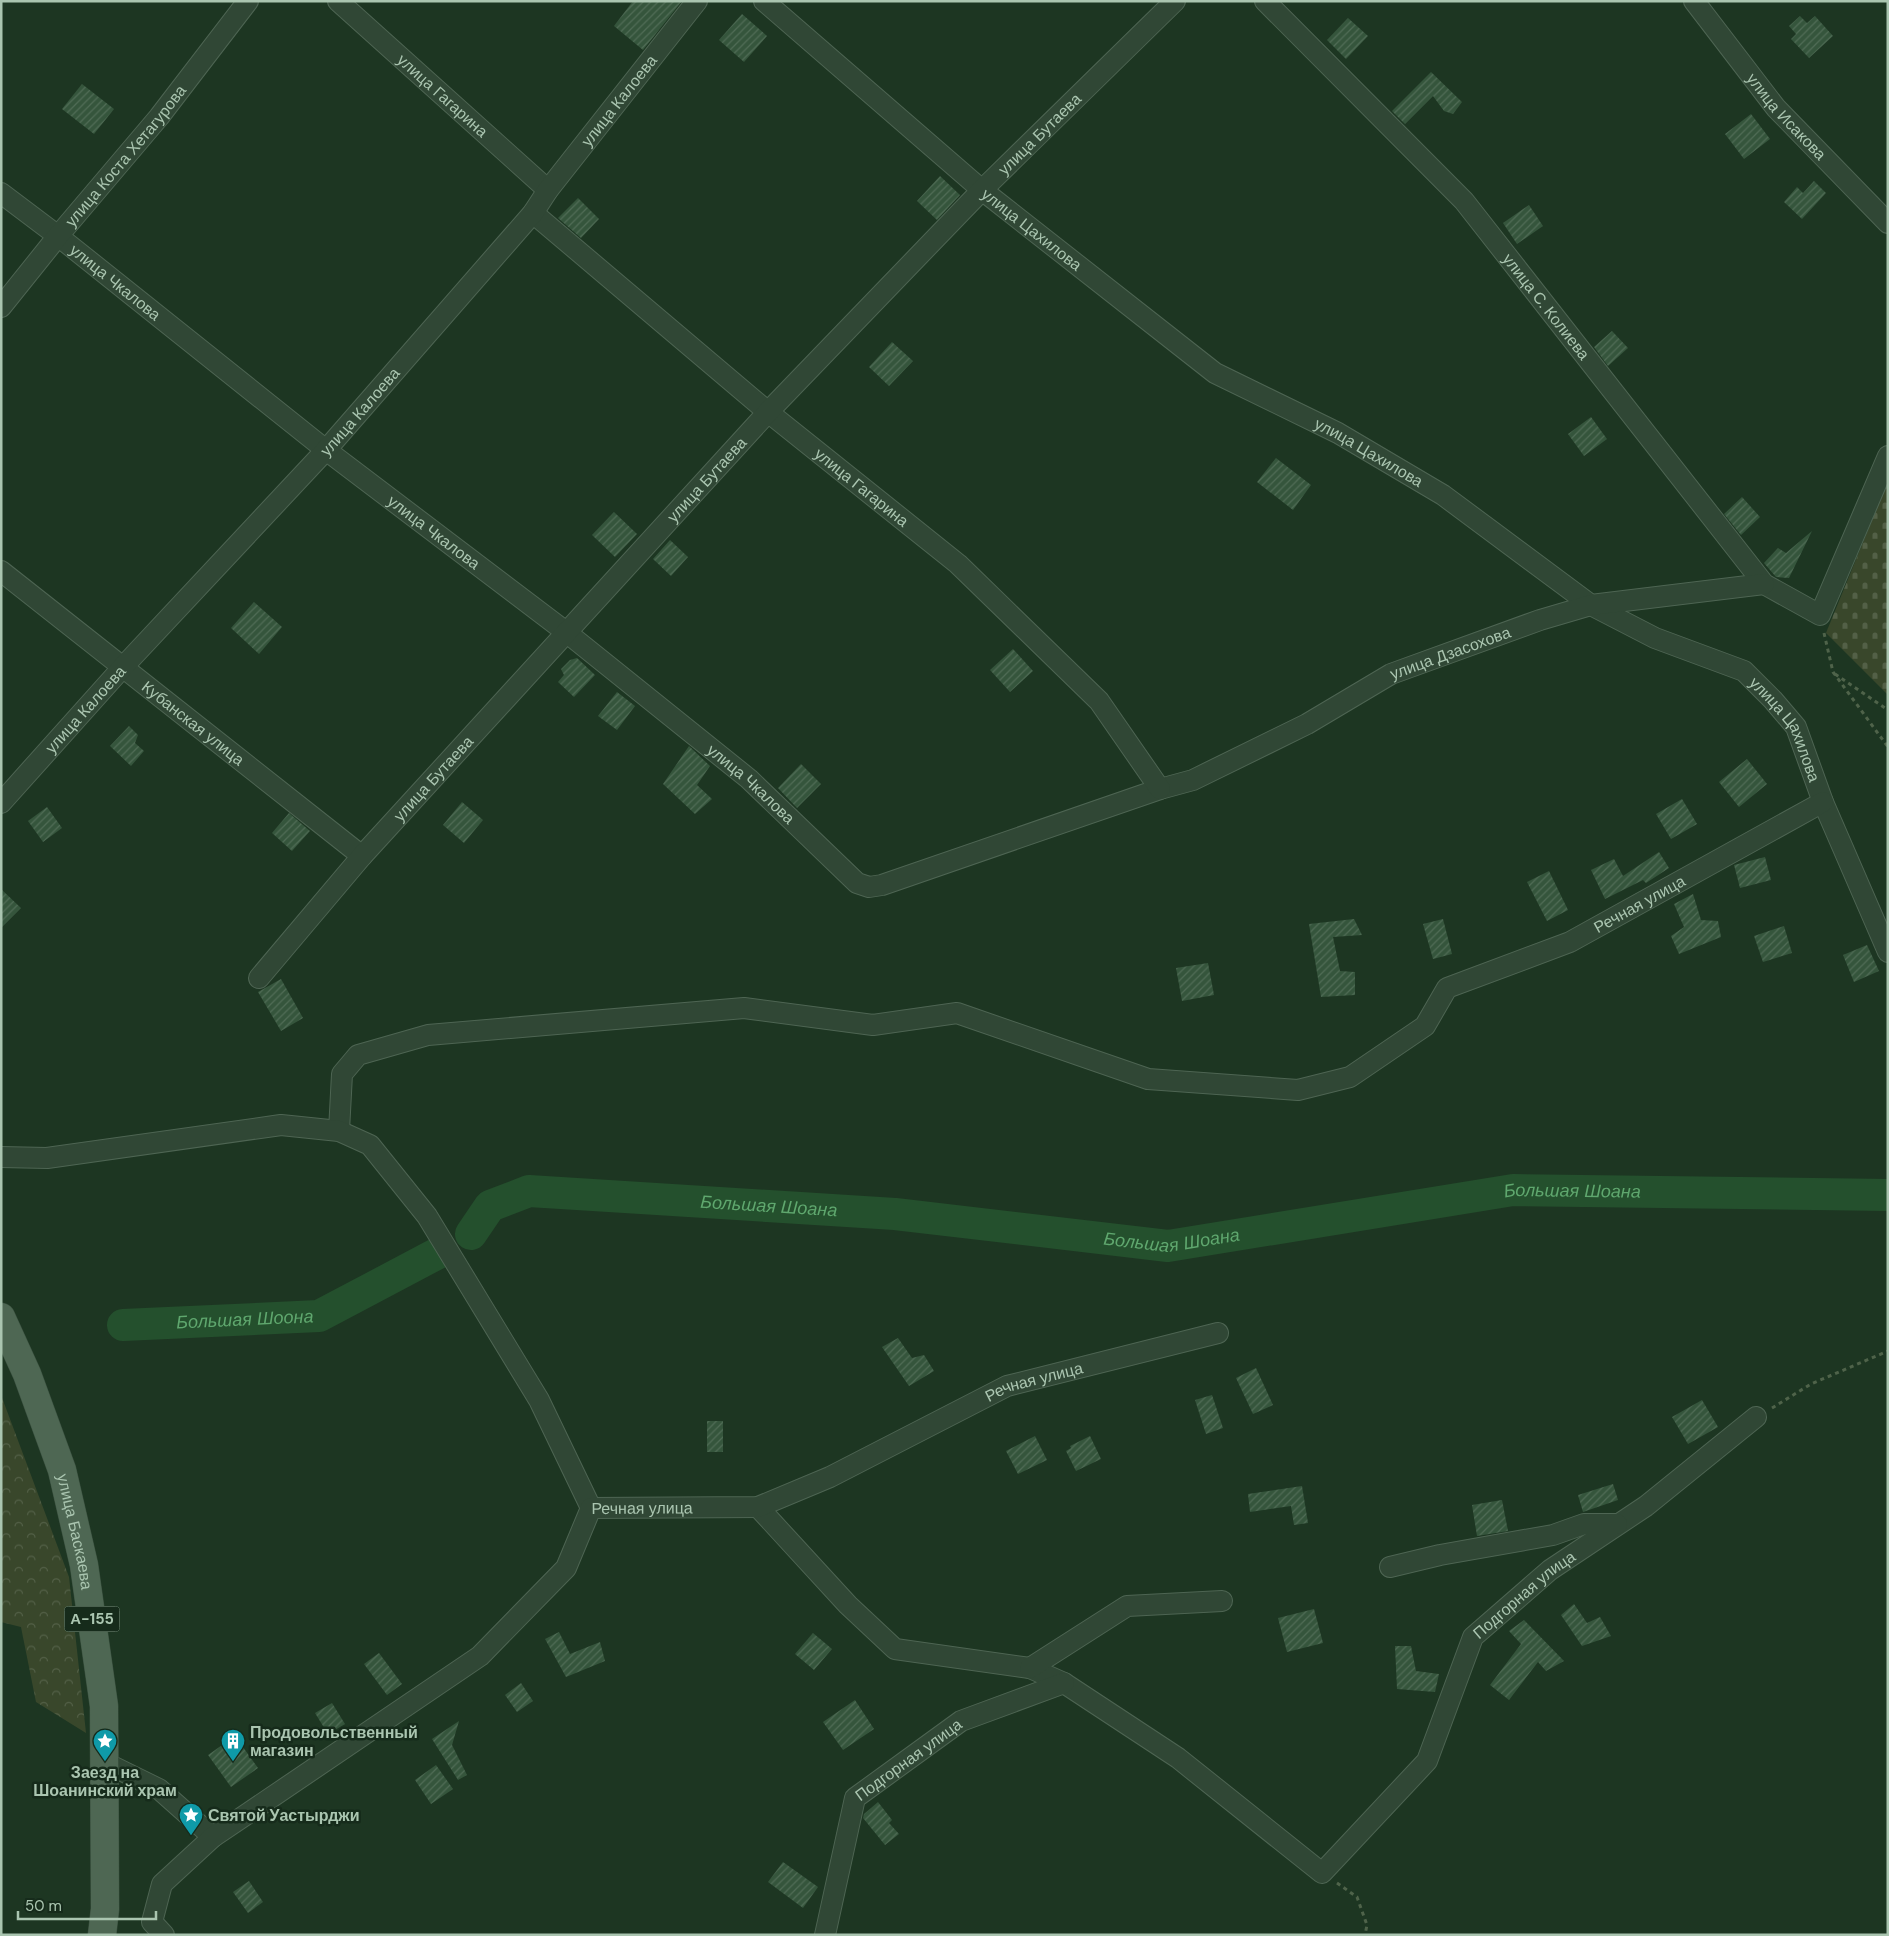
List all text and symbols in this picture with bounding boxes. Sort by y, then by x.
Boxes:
street label: улица Гагарина [393,49,493,142]
street label: улица Калоева [576,50,661,151]
street label: улица Исакова [1742,68,1831,164]
street label: улица Коста Хетагурова [60,80,191,231]
street label: улица Бутаева [993,88,1086,179]
street label: улица Цахилова [977,183,1086,275]
street label: улица Чкалова [66,239,165,325]
street label: улица С. Колиева [1498,249,1595,364]
street label: улица Калоева [315,363,404,460]
street label: улица Цахилова [1311,413,1427,492]
street label: улица Бутаева [662,432,751,527]
street label: улица Гагарина [810,443,913,531]
street label: улица Чкалова [384,490,485,574]
street label: улица Дзасохова [1387,621,1513,684]
street label: улица Калоева [40,661,130,758]
street label: улица Цахилова [1745,672,1825,785]
street label: Кубанская улица [138,676,249,770]
street label: улица Бутаева [389,731,478,825]
street label: улица Чкалова [703,739,800,828]
street label: Речная улица [1590,870,1689,937]
water label: Большая Шоана [1502,1178,1641,1204]
water label: Большая Шоана [700,1190,838,1222]
water label: Большая Шоана [1102,1223,1241,1258]
water label: Большая Шоона [176,1304,314,1335]
street label: Речная улица [981,1357,1085,1406]
street label: улица Баскаева [53,1472,98,1591]
street label: Речная улица [591,1497,693,1518]
street label: Подгорная улица [1468,1546,1579,1643]
road number: А-155 [64,1606,120,1632]
street label: Подгорная улица [850,1713,966,1805]
place label: Продовольственный магазин [250,1722,418,1761]
place icon: Заезд на Шоанинский храм [92,1728,118,1762]
building icon: Продовольственный магазин [220,1728,246,1762]
place label: Заезд на Шоанинский храм [33,1762,177,1801]
place icon: Святой Уастырджи [178,1802,204,1836]
place label: Святой Уастырджи [208,1805,359,1826]
scale bar [18,1888,155,1920]
text: 50 m [25,1896,62,1916]

